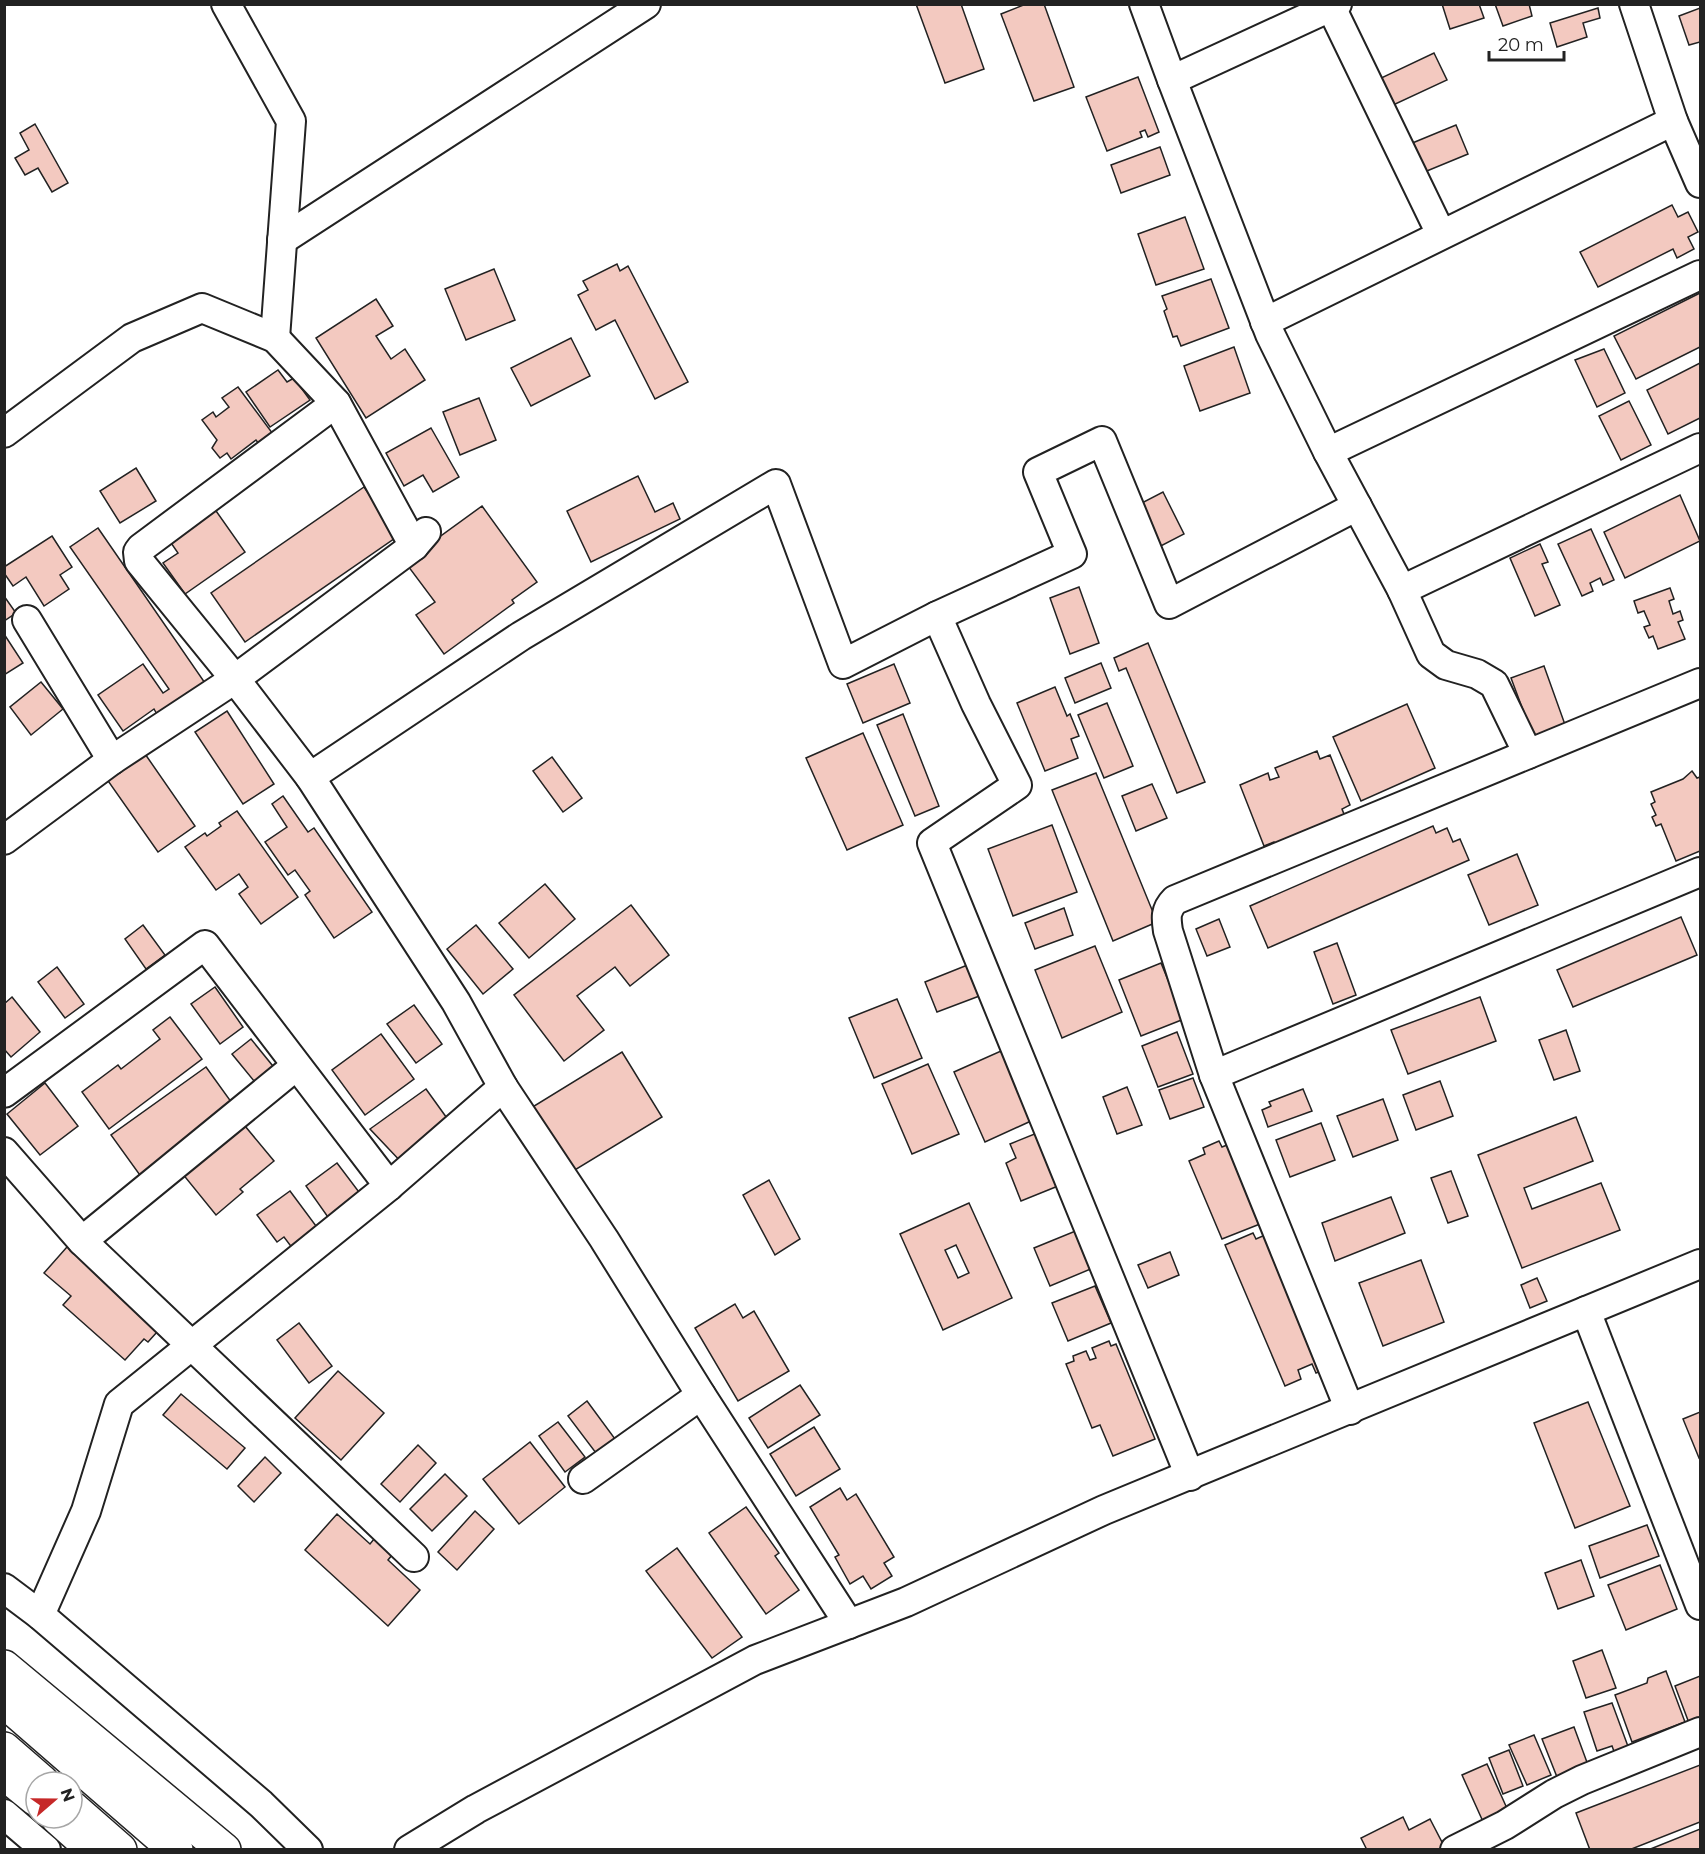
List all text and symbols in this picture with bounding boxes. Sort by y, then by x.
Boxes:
scale bar [1489,24,1564,62]
text: 20 m [1498,34,1544,56]
north arrow [24,1770,84,1830]
text: N [56,1786,79,1804]

